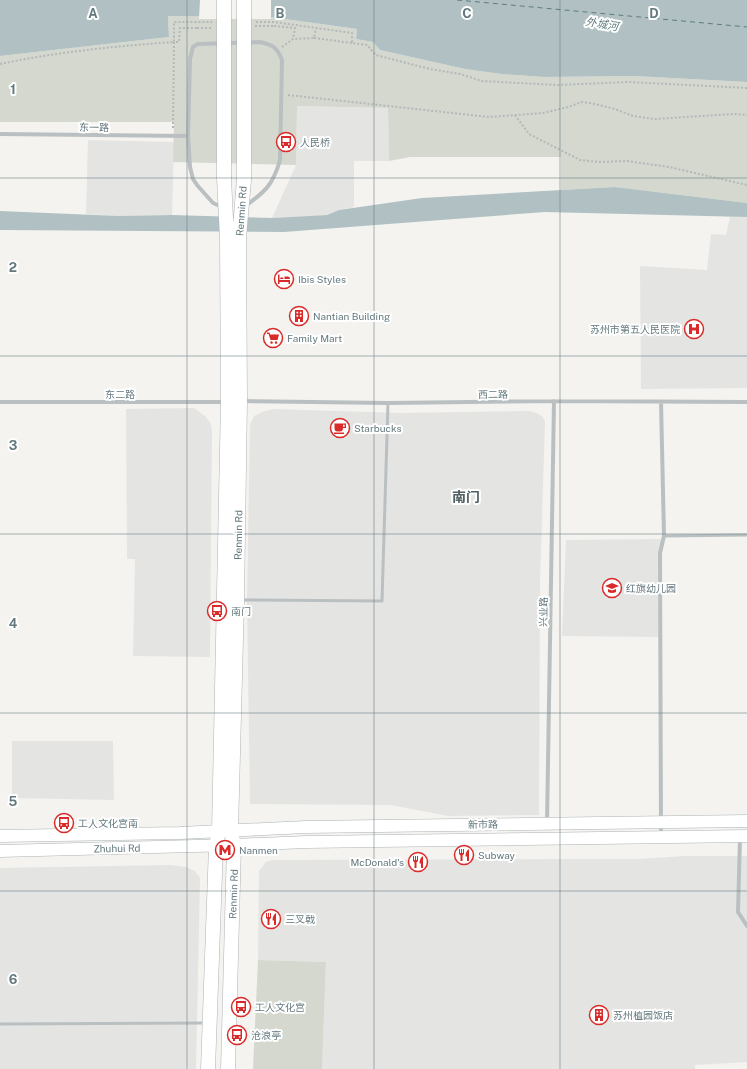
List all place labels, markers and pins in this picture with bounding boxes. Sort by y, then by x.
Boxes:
bus stop icon: 人民桥 [275,131,297,153]
place label: 人民桥 [300,136,330,148]
hotel icon: Ibis Styles [273,268,295,290]
place label: Ibis Styles [298,273,346,285]
building icon: Nantian Building [288,305,310,327]
place label: Nantian Building [313,310,390,322]
hospital icon: 苏州市第五人民医院 [683,318,705,340]
place label: 苏州市第五人民医院 [590,323,680,335]
supermarket icon: Family Mart [262,327,284,349]
place label: Family Mart [287,332,342,344]
cafe icon: Starbucks [329,417,351,439]
place label: Starbucks [354,422,401,434]
school or university icon: 红旗幼儿园 [601,577,623,599]
place label: 红旗幼儿园 [626,582,676,594]
bus stop icon: 南门 [206,600,228,622]
place label: 南门 [231,605,251,617]
bus stop icon: 工人文化宫南 [53,812,75,834]
place label: 工人文化宫南 [78,817,138,829]
metro station icon: Nanmen [214,839,236,861]
place label: Nanmen [239,844,278,856]
restaurant icon: Subway [453,844,475,866]
place label: Subway [478,849,516,861]
restaurant icon: McDonald's [407,851,429,873]
place label: McDonald's [351,856,404,868]
restaurant icon: 三叉戟 [260,908,282,930]
place label: 三叉戟 [285,913,315,925]
bus stop icon: 工人文化宫 [230,996,252,1018]
place label: 工人文化宫 [255,1001,305,1013]
building icon: 苏州植园饭店 [588,1004,610,1026]
place label: 苏州植园饭店 [613,1009,673,1021]
bus stop icon: 沧浪亭 [226,1024,248,1046]
place label: 沧浪亭 [251,1029,281,1041]

